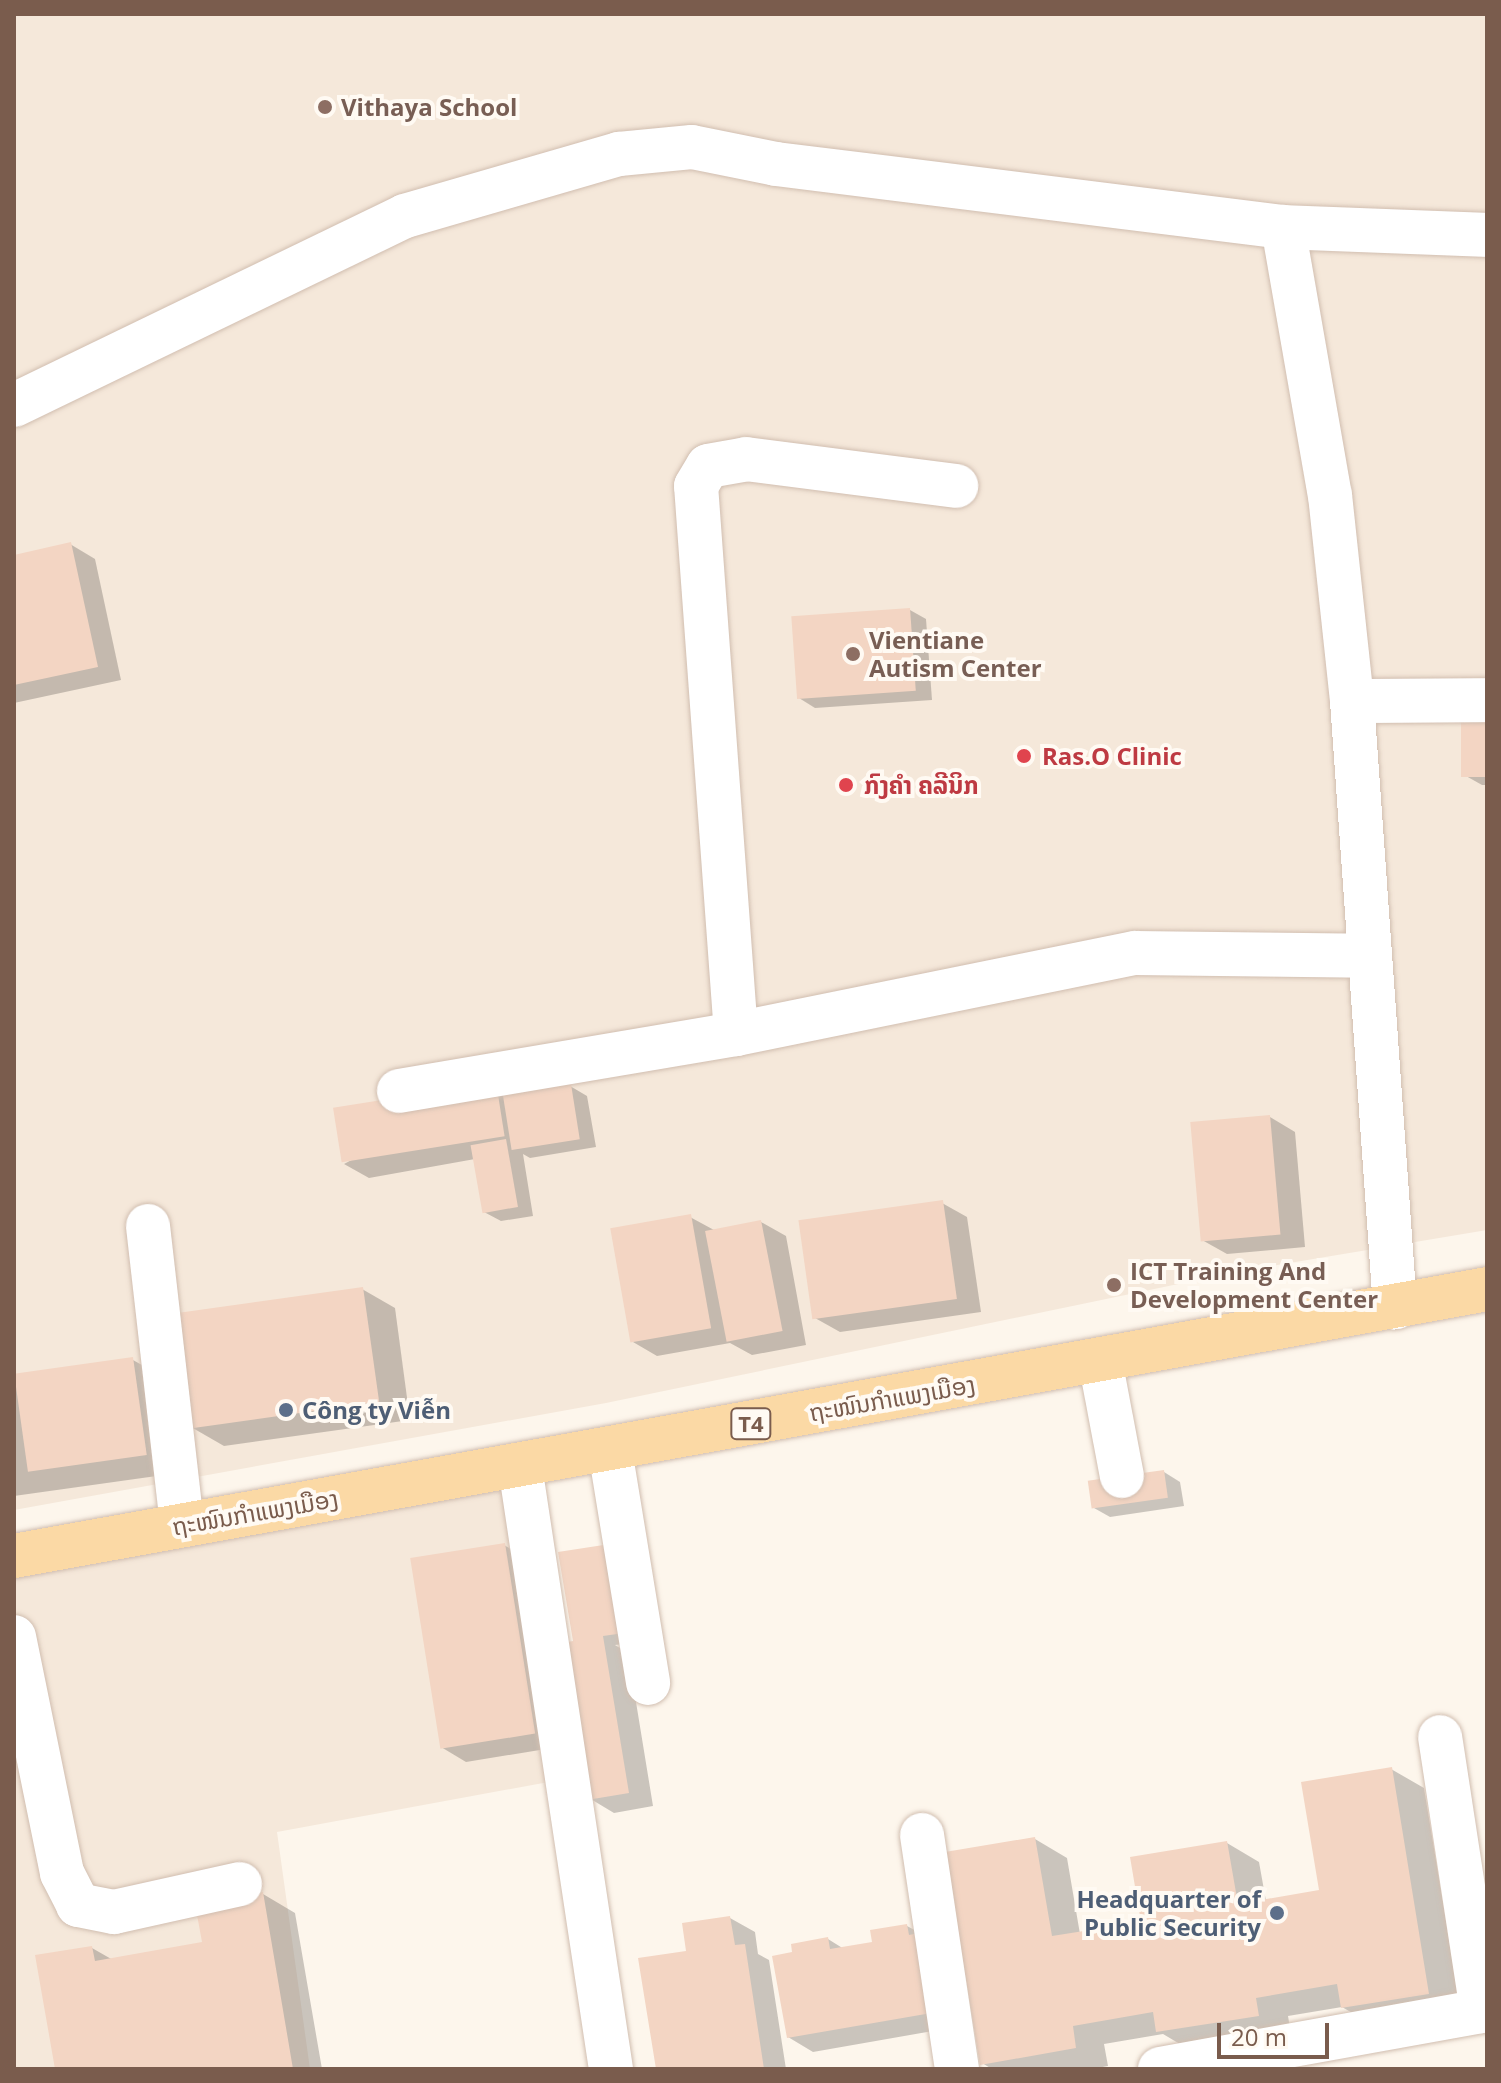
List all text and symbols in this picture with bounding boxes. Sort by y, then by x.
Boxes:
place label: Vithaya School [341,93,517,121]
marker: Vithaya School [316,98,334,116]
place label: Vientiane Autism Center [869,626,1042,682]
marker: Vientiane Autism Center [844,645,862,663]
place label: Ras.O Clinic [1042,742,1182,770]
marker: Ras.O Clinic [1013,745,1035,767]
place label: ກົງຄຳ ຄລີນິກ [864,771,978,799]
marker: ກົງຄຳ ຄລີນິກ [835,774,857,796]
place label: ICT Training And Development Center [1130,1257,1378,1313]
marker: ICT Training And Development Center [1105,1276,1123,1294]
street label: ຖະໜົນກຳແພງເມືອງ [807,1369,977,1427]
place label: Công ty Viễn [302,1396,451,1424]
marker: Công ty Viễn [277,1401,295,1419]
road number: T4 [729,1406,773,1442]
street label: ຖະໜົນກຳແພງເມືອງ [170,1483,340,1541]
place label: Headquarter of Public Security [1077,1885,1261,1941]
marker: Headquarter of Public Security [1268,1904,1286,1922]
scale bar [1221,2007,1333,2057]
text: 20 m [1231,2020,1287,2053]

